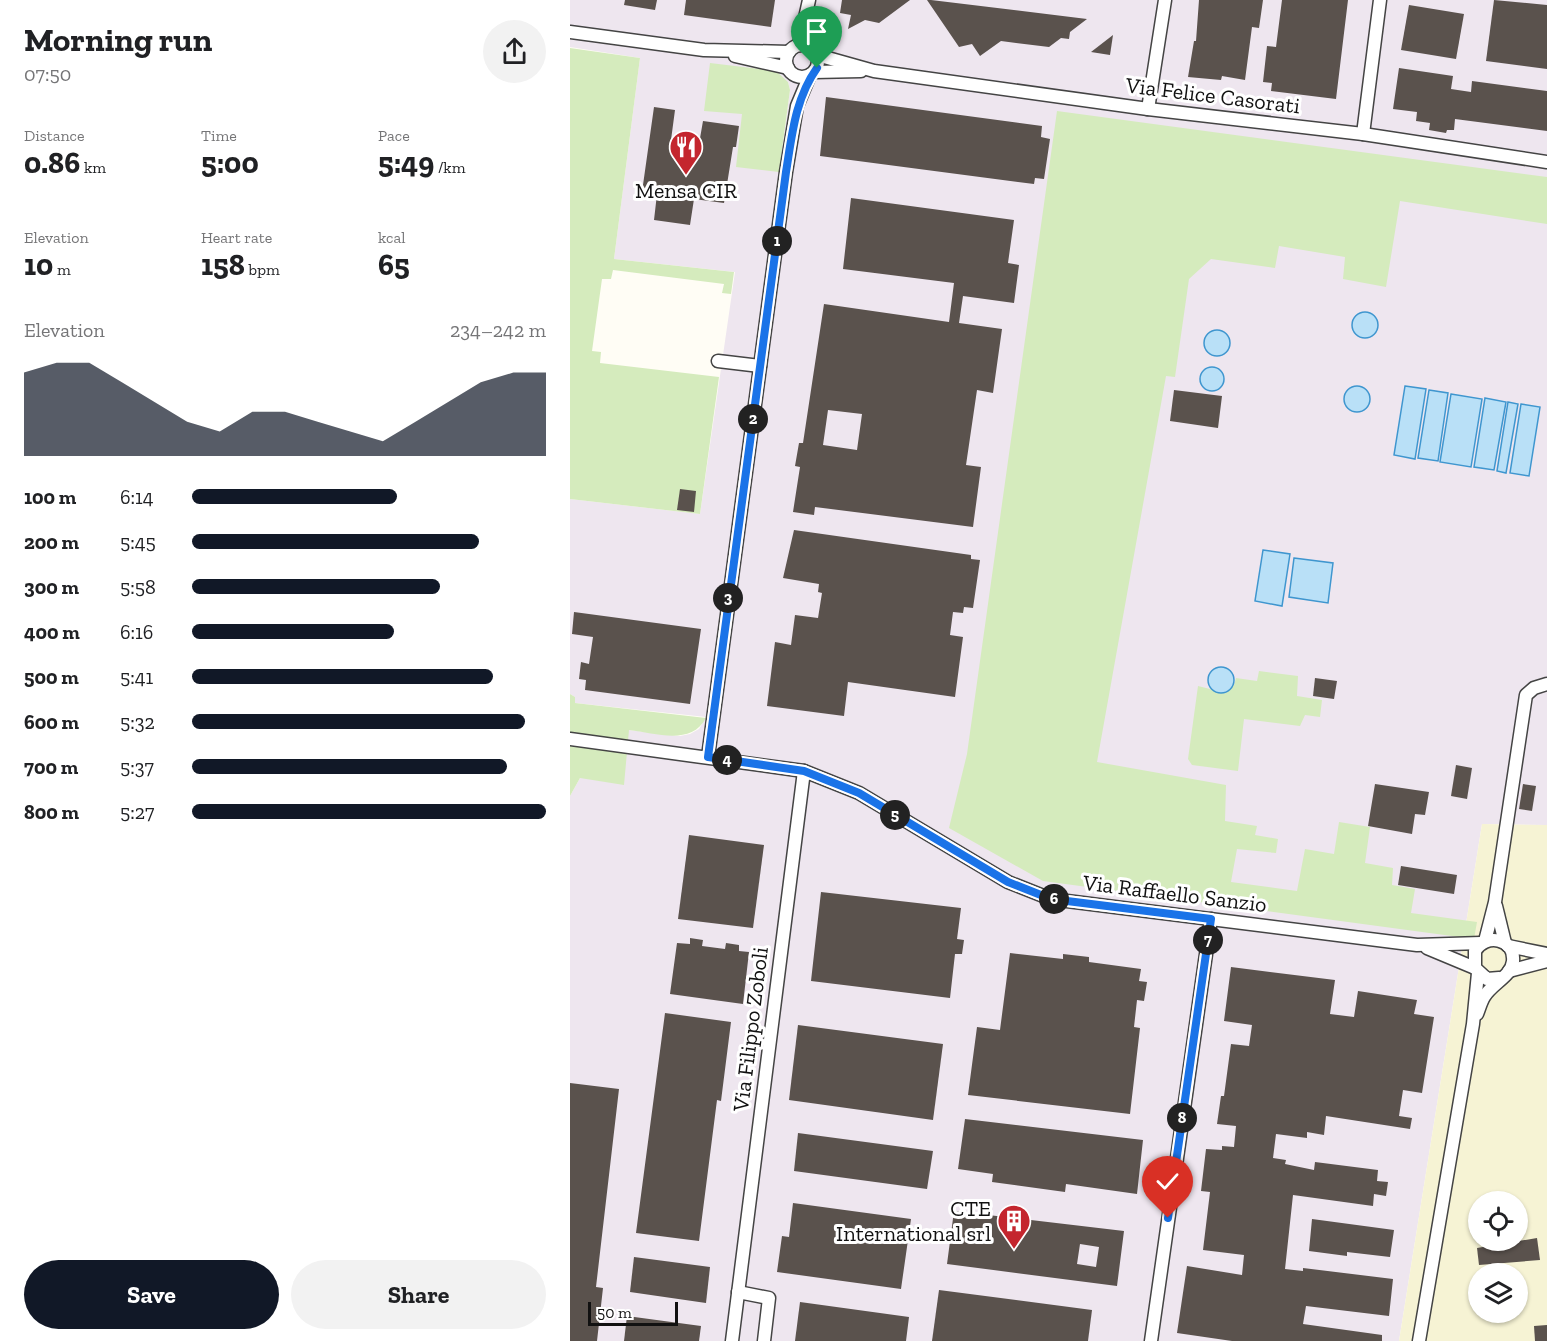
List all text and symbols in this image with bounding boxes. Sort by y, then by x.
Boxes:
pin [791,6,842,68]
icon: arrive [800,15,833,48]
text: Morning run [24,20,212,59]
button: share [483,20,546,83]
text: 07:50 [24,62,71,86]
street label: Via Felice Casorati [1123,71,1302,120]
text: Distance [24,126,85,145]
text: Time [201,126,237,145]
text: Pace [378,126,410,145]
restaurant icon: Mensa CIR [668,129,704,176]
text: 0.86 [24,145,80,181]
text: 5:00 [201,145,259,181]
text: 5:49 [378,145,434,181]
text: km [80,158,106,177]
text: /km [434,158,465,177]
place label: Mensa CIR [635,177,737,204]
pin: 1 [762,226,792,256]
text: Elevation [24,228,89,247]
text: Heart rate [201,228,272,247]
text: kcal [378,228,405,247]
text: 1 [774,231,780,250]
text: 10 [24,247,53,283]
text: 158 [201,247,245,283]
text: 65 [378,247,410,283]
text: m [53,260,71,279]
text: bpm [245,260,280,279]
text: Elevation [24,318,105,342]
text: 234–242 m [450,318,546,342]
pin: 2 [738,404,768,434]
text: 2 [749,409,757,428]
text: 100 m [24,485,76,509]
text: 6:14 [120,485,154,509]
text: 200 m [24,530,79,554]
text: 5:45 [120,530,156,554]
text: 300 m [24,575,79,599]
text: 5:58 [120,575,156,599]
pin: 3 [713,583,743,613]
text: 3 [724,588,732,607]
text: 400 m [24,620,80,644]
text: 6:16 [120,620,153,644]
text: 500 m [24,665,79,689]
text: 5:41 [120,665,153,689]
text: 600 m [24,710,79,734]
text: 5:32 [120,710,155,734]
pin: 4 [712,745,742,775]
text: 4 [722,750,732,769]
text: 700 m [24,755,78,779]
text: 5:37 [120,755,154,779]
text: 800 m [24,800,79,824]
text: 5:27 [120,800,154,824]
pin: 5 [880,800,910,830]
text: 5 [891,805,899,824]
street label: Via Raffaello Sanzio [1081,869,1268,918]
pin: 6 [1039,884,1069,914]
text: 6 [1050,889,1058,908]
pin: 7 [1193,925,1223,955]
text: 7 [1204,930,1212,949]
street label: Via Filippo Zoboli [727,945,774,1114]
pin: 8 [1167,1103,1197,1133]
text: 8 [1178,1108,1186,1127]
pin [1142,1156,1193,1218]
icon: check [1151,1165,1184,1198]
map controls [1468,1191,1528,1323]
button: locate [1468,1191,1528,1251]
place label: CTE International srl [836,1195,991,1247]
building icon: CTE International srl [996,1203,1032,1250]
button: Save [24,1260,279,1329]
button: Share [291,1260,546,1329]
button: layers [1468,1263,1528,1323]
scale bar [588,1299,678,1326]
text: 50 m [597,1303,632,1322]

